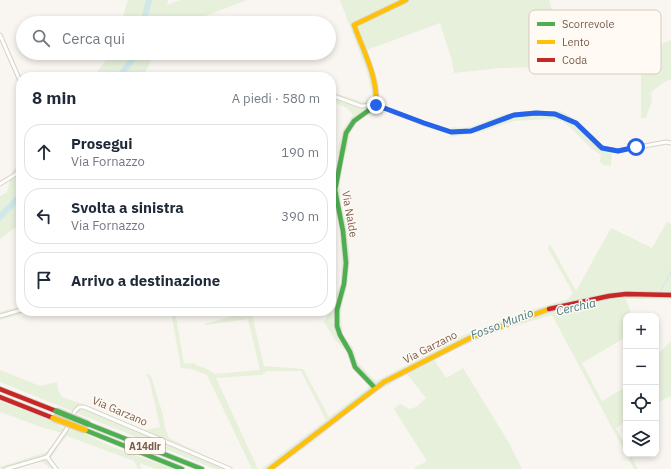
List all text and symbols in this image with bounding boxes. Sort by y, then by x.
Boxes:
legend [529,10,661,74]
search box [16,16,336,60]
text: Scorrevole [562,17,615,31]
icon: search [30,27,52,49]
text: Cerca qui [62,29,125,48]
text: Lento [562,35,590,49]
text: Coda [562,53,587,67]
text: 8 min [32,87,76,109]
text: A piedi · 580 m [232,90,320,107]
route end [367,96,385,114]
text: Prosegui [71,134,133,153]
route start [627,138,645,156]
icon: ahead [33,141,55,163]
text: 190 m [281,144,319,161]
text: Via Fornazzo [71,153,145,170]
street label: Via Nalde [339,190,361,238]
text: Svolta a sinistra [71,198,184,217]
icon: left [33,205,55,227]
text: 390 m [281,208,319,225]
text: Via Fornazzo [71,217,145,234]
icon: arrive [33,269,55,291]
text: Arrivo a destinazione [71,271,220,290]
water label: Cerchia [554,295,597,318]
water label: Fosso Munio [468,305,536,342]
map controls [623,313,659,457]
button: + [623,313,659,349]
street label: Via Garzano [401,327,459,367]
button: − [623,349,659,385]
button: locate [623,385,659,421]
street label: Via Garzano [90,393,150,429]
button: layers [623,421,659,457]
road number: A14dir [125,438,165,454]

